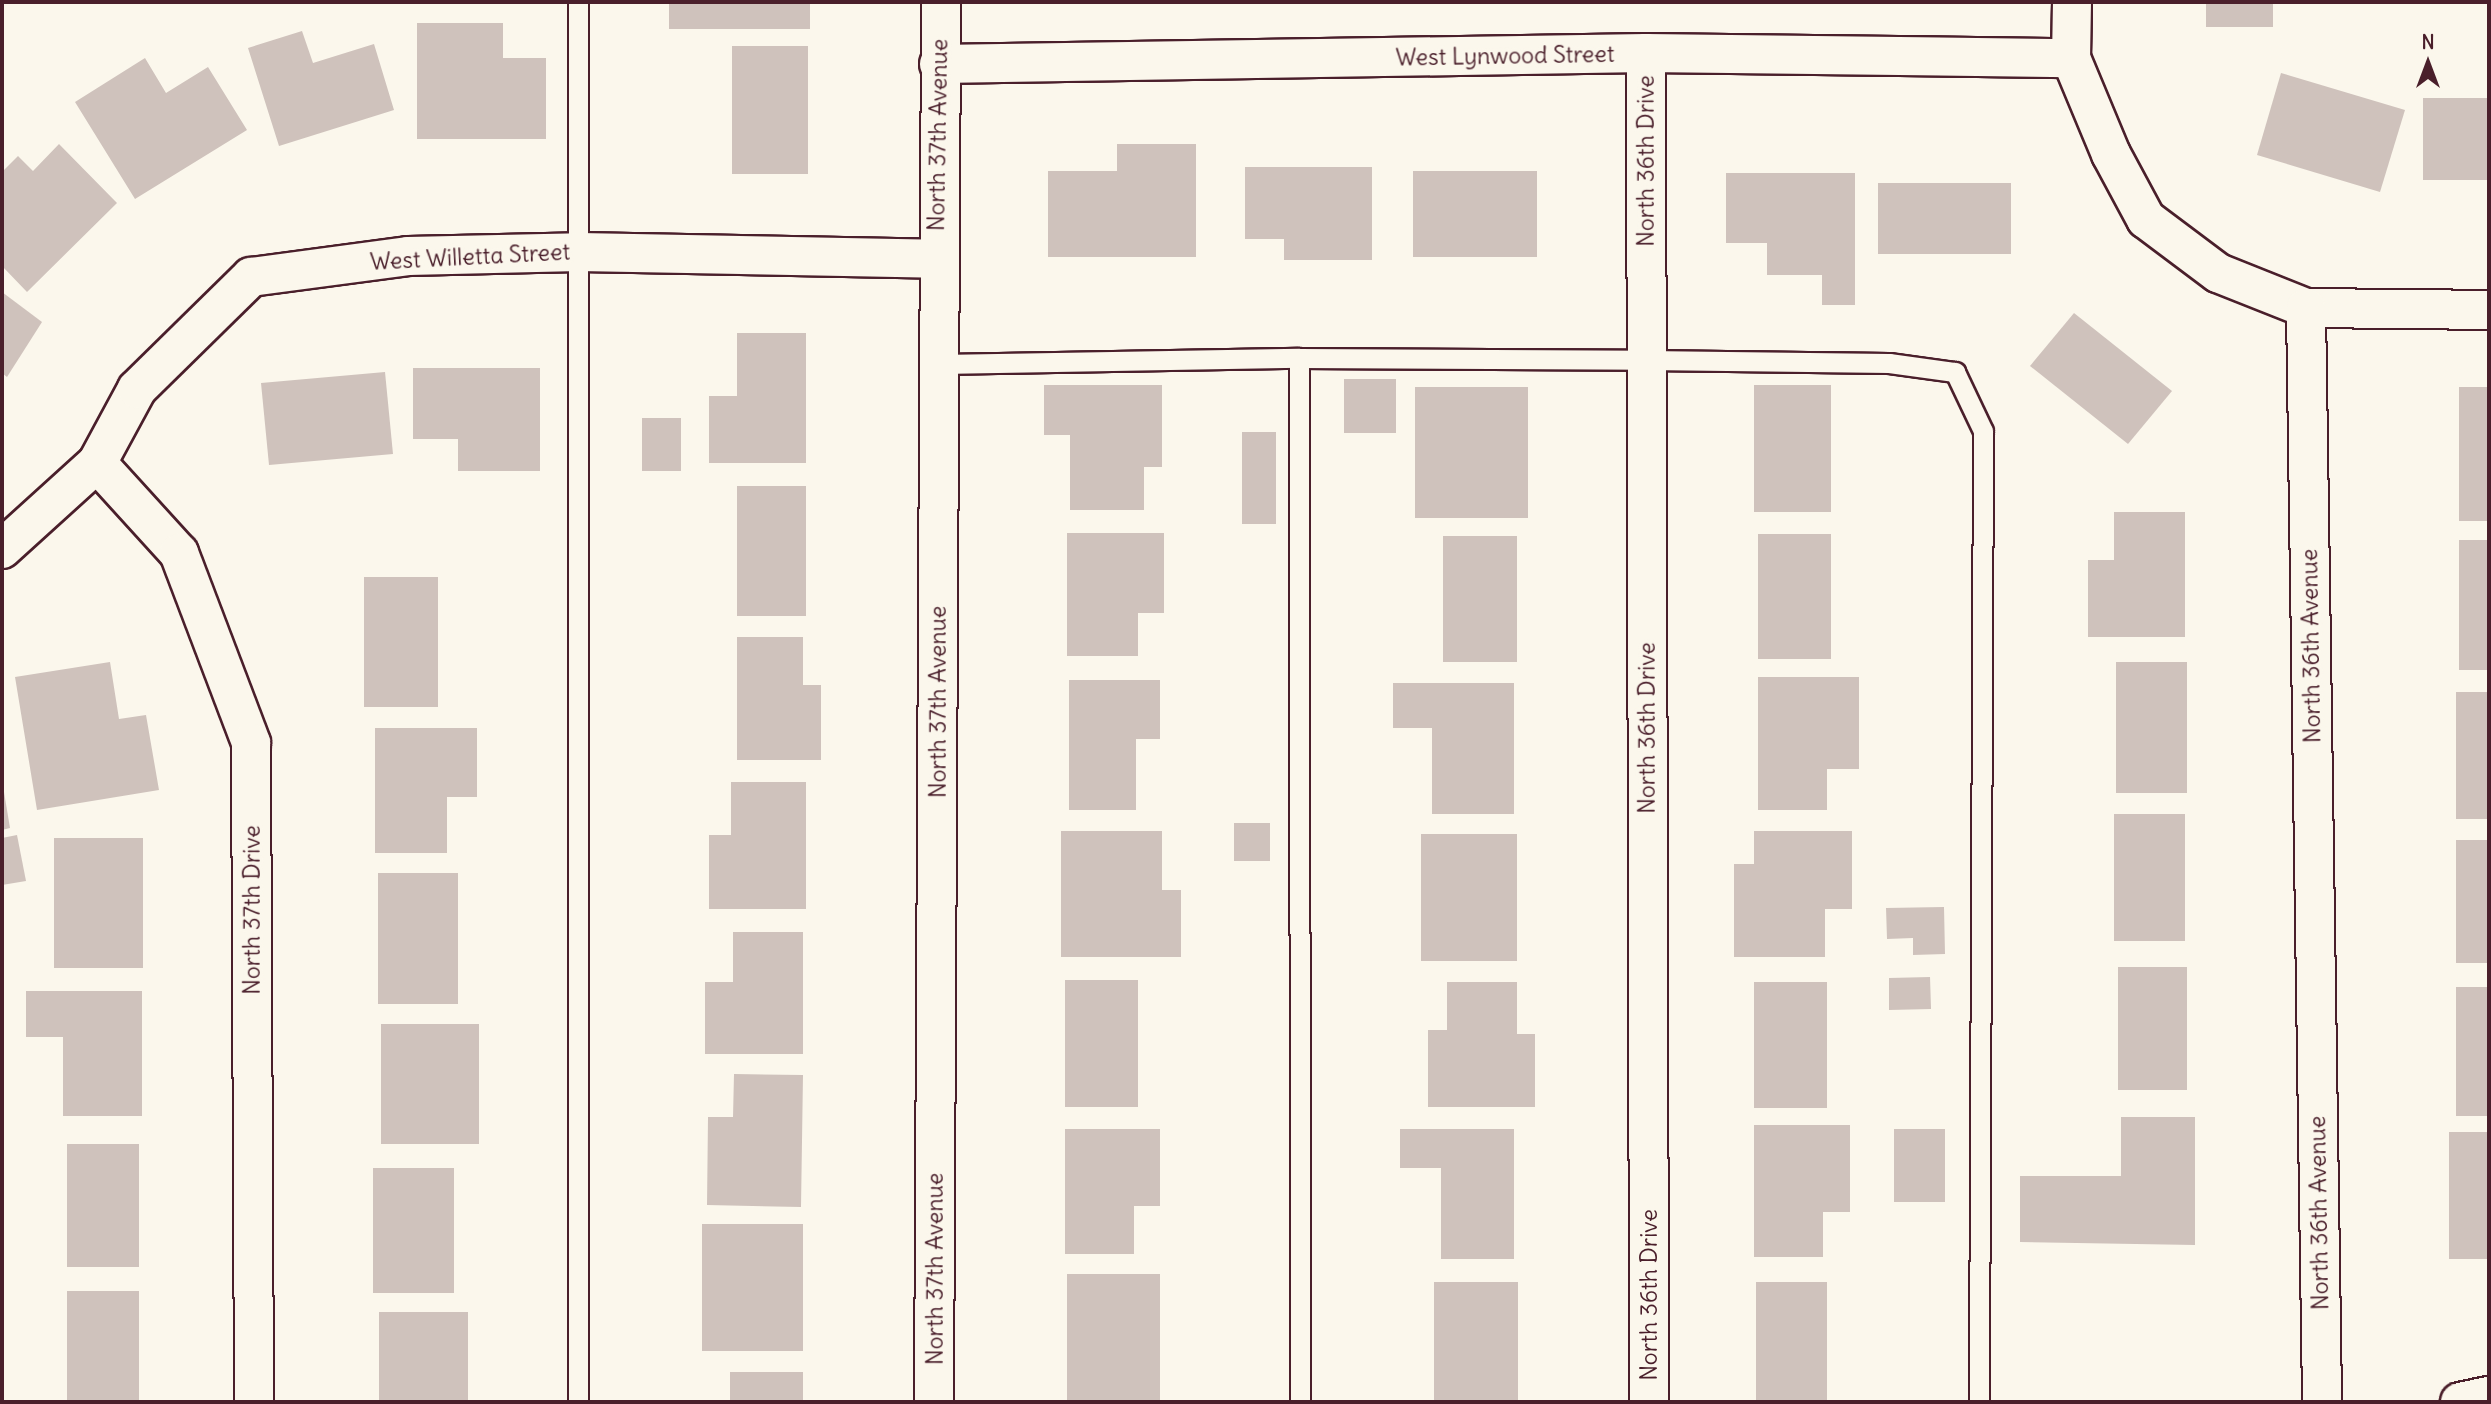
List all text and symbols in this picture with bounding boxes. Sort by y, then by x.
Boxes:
north arrow [2393,28,2463,98]
text: N [2421,30,2435,54]
street label: North 37th Avenue [923,39,953,231]
street label: West Lynwood Street [1395,40,1615,72]
street label: North 36th Drive [1632,75,1660,247]
street label: West Willetta Street [369,238,571,276]
street label: North 36th Avenue [2296,549,2326,743]
street label: North 37th Avenue [924,606,952,798]
street label: North 36th Drive [1633,642,1661,814]
street label: North 37th Drive [238,825,266,995]
street label: North 36th Avenue [2304,1116,2334,1310]
street label: North 37th Avenue [921,1173,949,1365]
street label: North 36th Drive [1635,1209,1663,1381]

